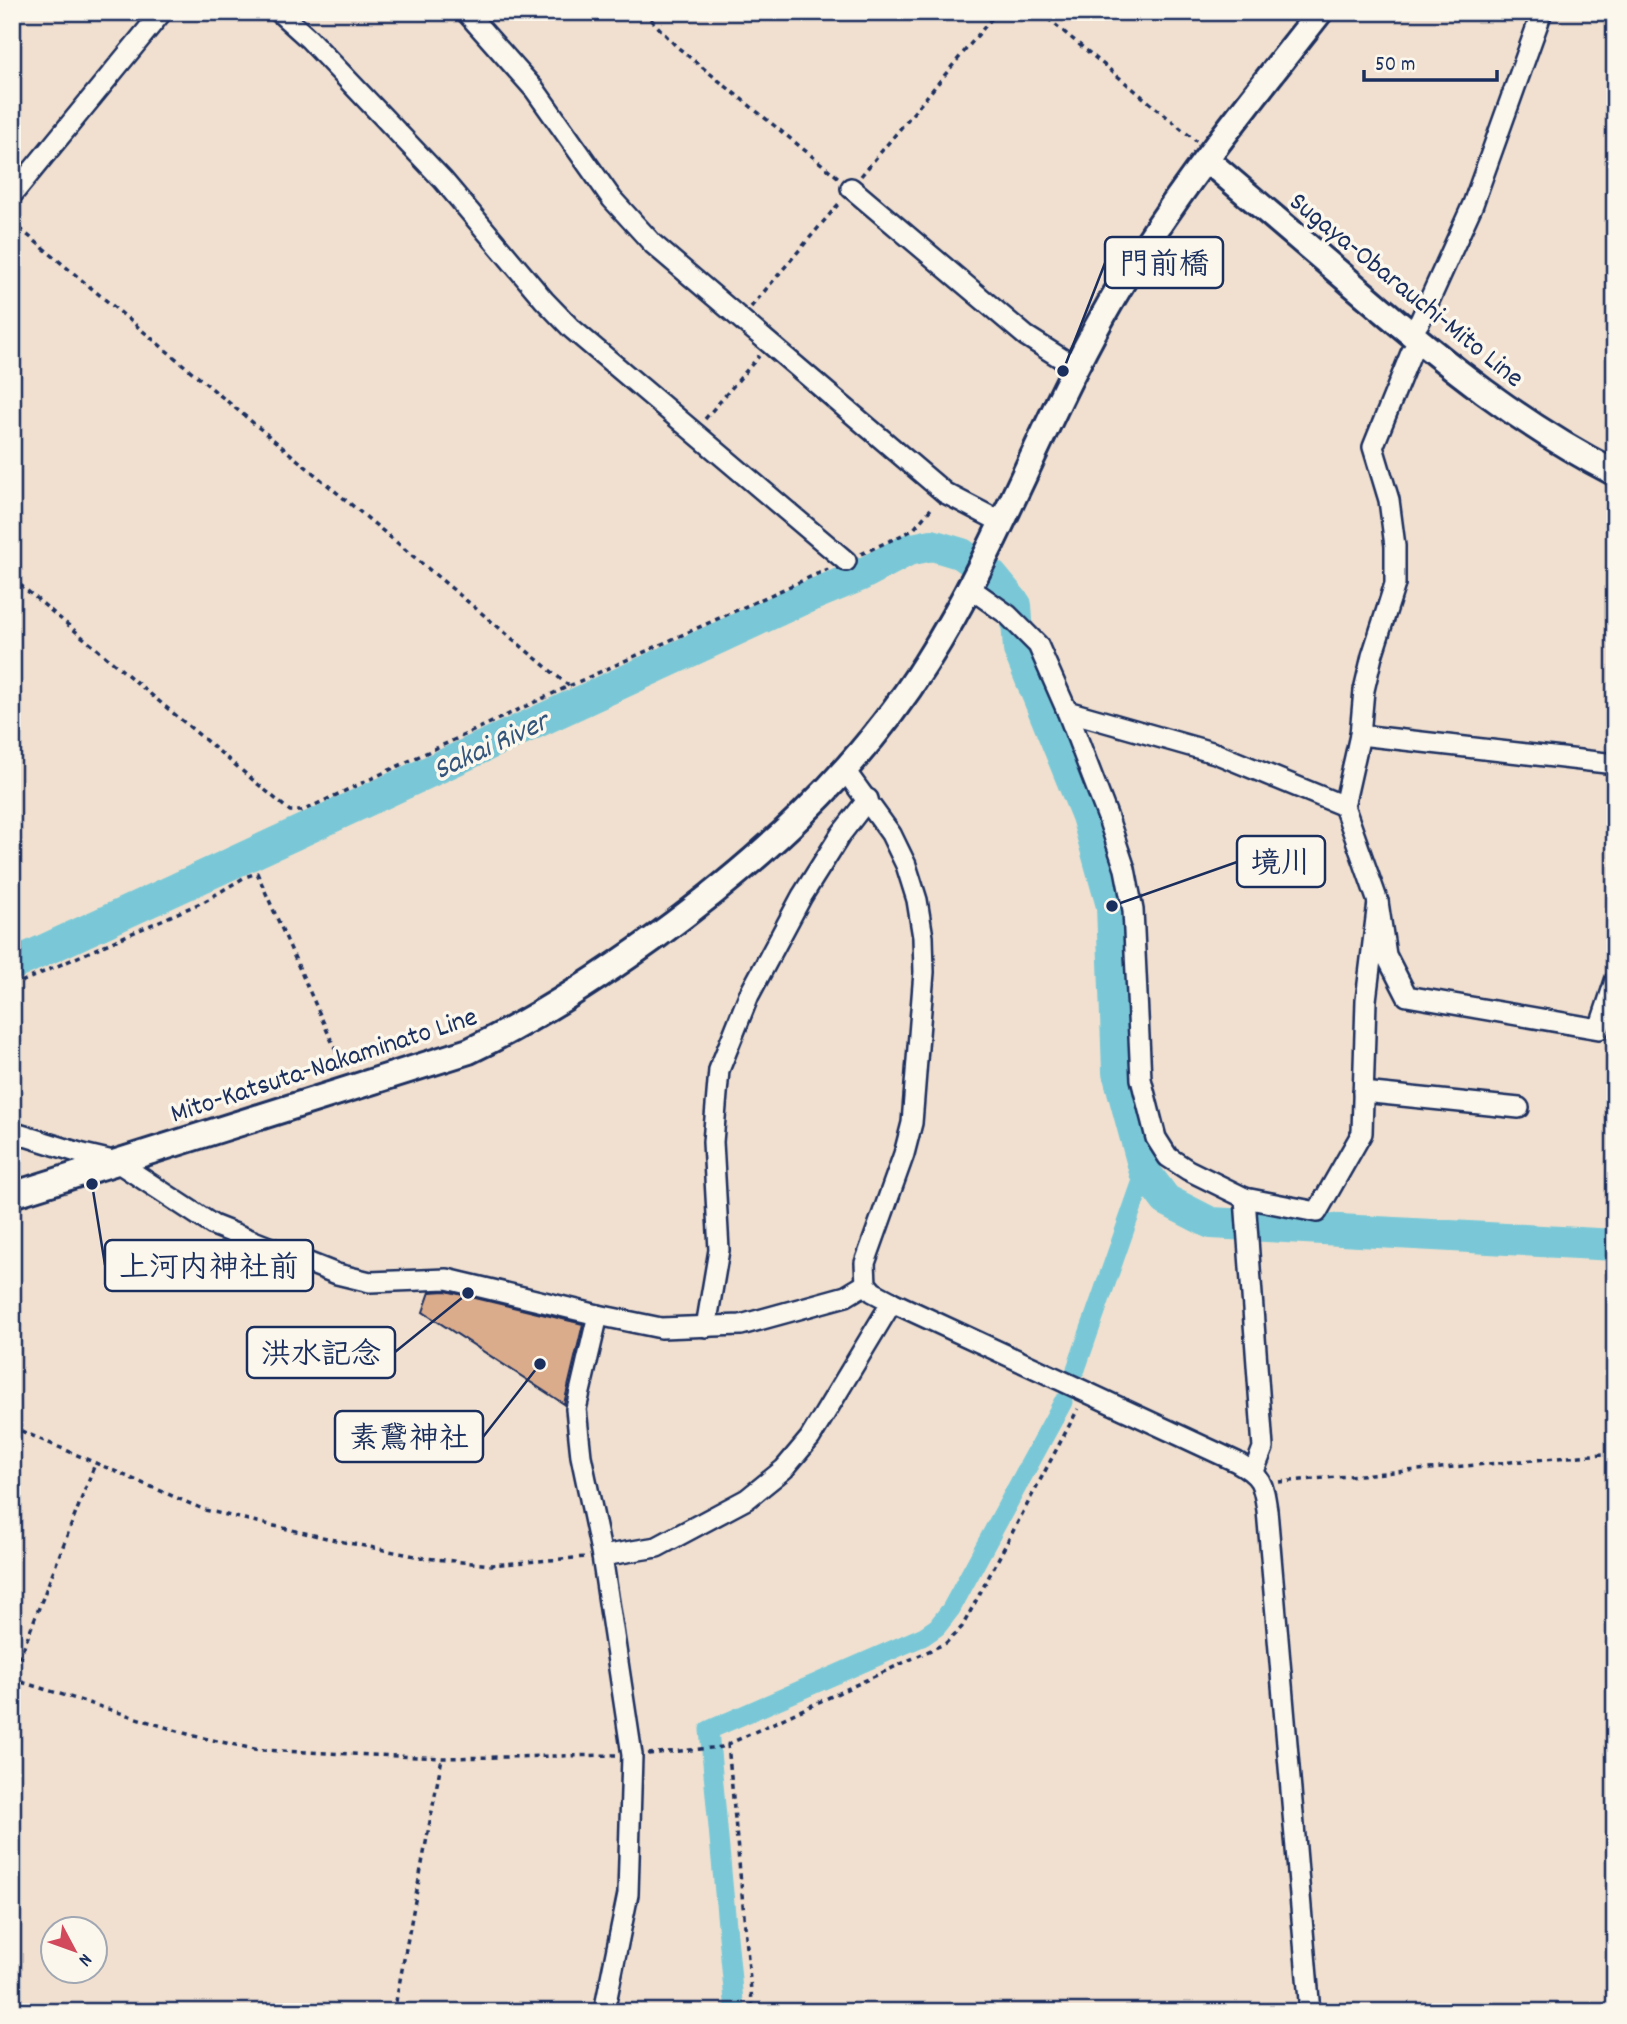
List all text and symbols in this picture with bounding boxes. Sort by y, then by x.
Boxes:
scale bar [1364,38,1498,82]
text: 50 m [1375,51,1415,81]
street label: Sugaya-Obarauchi-Mito Line [1279,184,1531,399]
callout: 門前橋 [1105,237,1223,288]
text: 門前橋 [1119,246,1209,289]
water label: Sakai River [427,701,559,794]
callout: 境川 [1237,836,1325,887]
text: 境川 [1251,845,1311,888]
street label: Mito-Katsuta-Nakaminato Line [166,999,483,1136]
callout: 上河内神社前 [105,1240,313,1291]
text: 上河内神社前 [119,1249,299,1292]
callout: 洪水記念 [247,1327,395,1378]
text: 洪水記念 [261,1336,381,1379]
callout: 素鵞神社 [335,1411,483,1462]
text: 素鵞神社 [349,1420,469,1463]
north arrow [38,1916,108,1986]
text: N [71,1946,97,1971]

